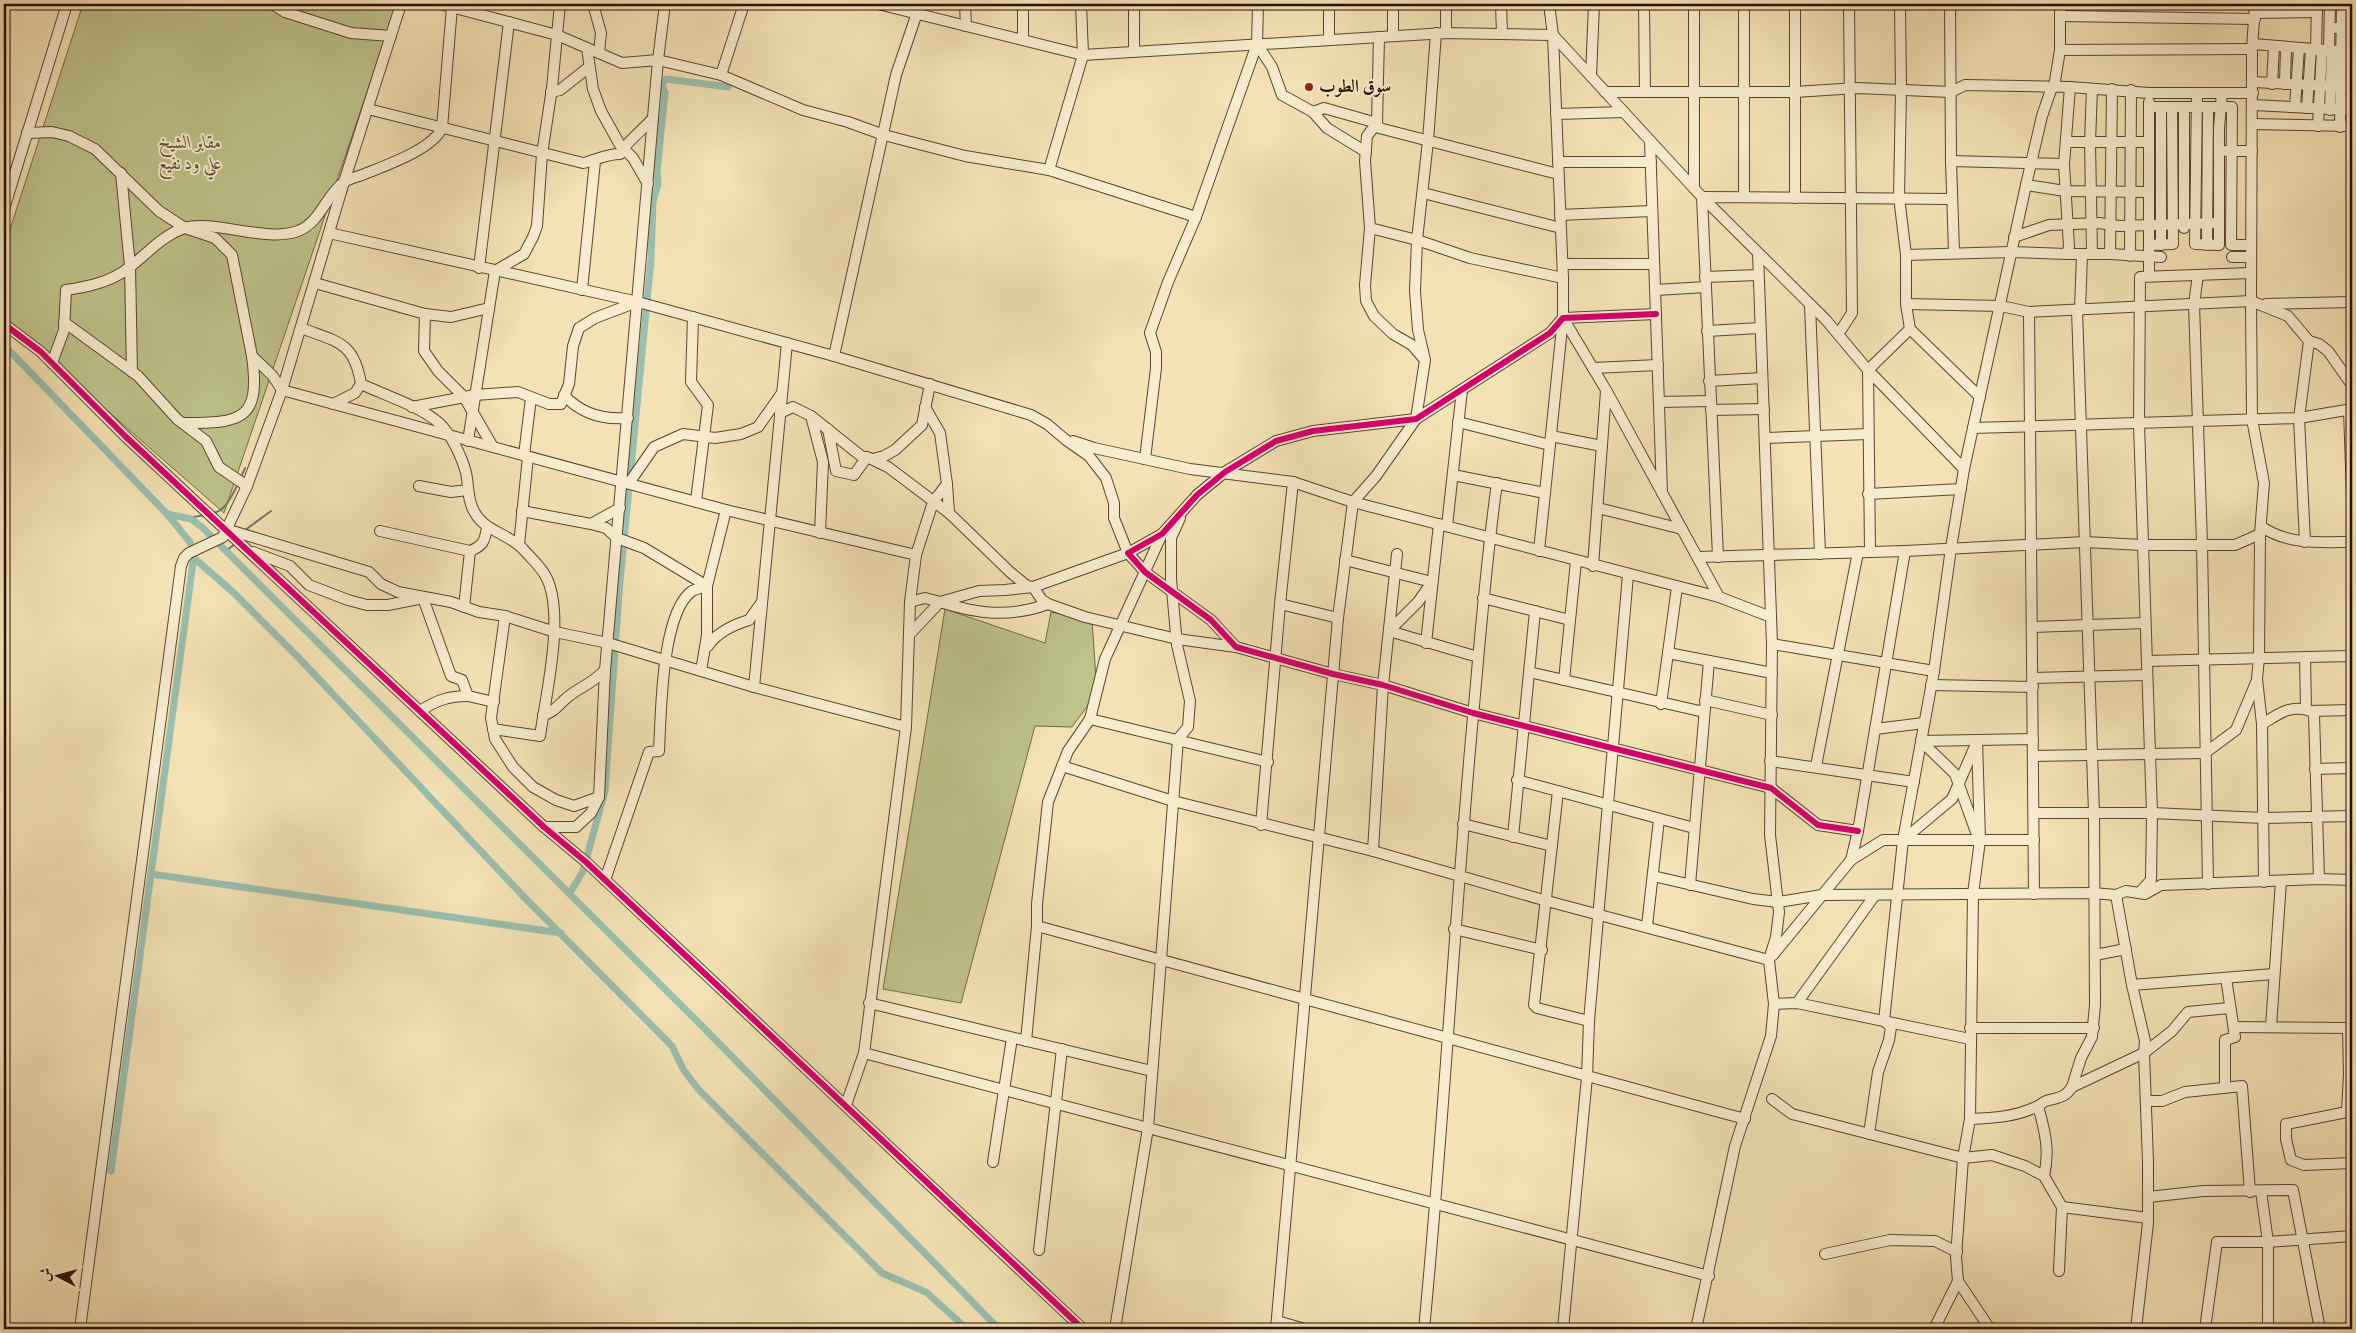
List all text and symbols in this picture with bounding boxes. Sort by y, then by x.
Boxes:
place label: سوق الطوب [1319,75,1391,100]
marker: سوق الطوب [1303,81,1315,93]
park label: مقابر الشيخ علي ود نفيع [158,131,222,180]
north arrow [32,1250,82,1300]
text: ش [36,1267,57,1283]

